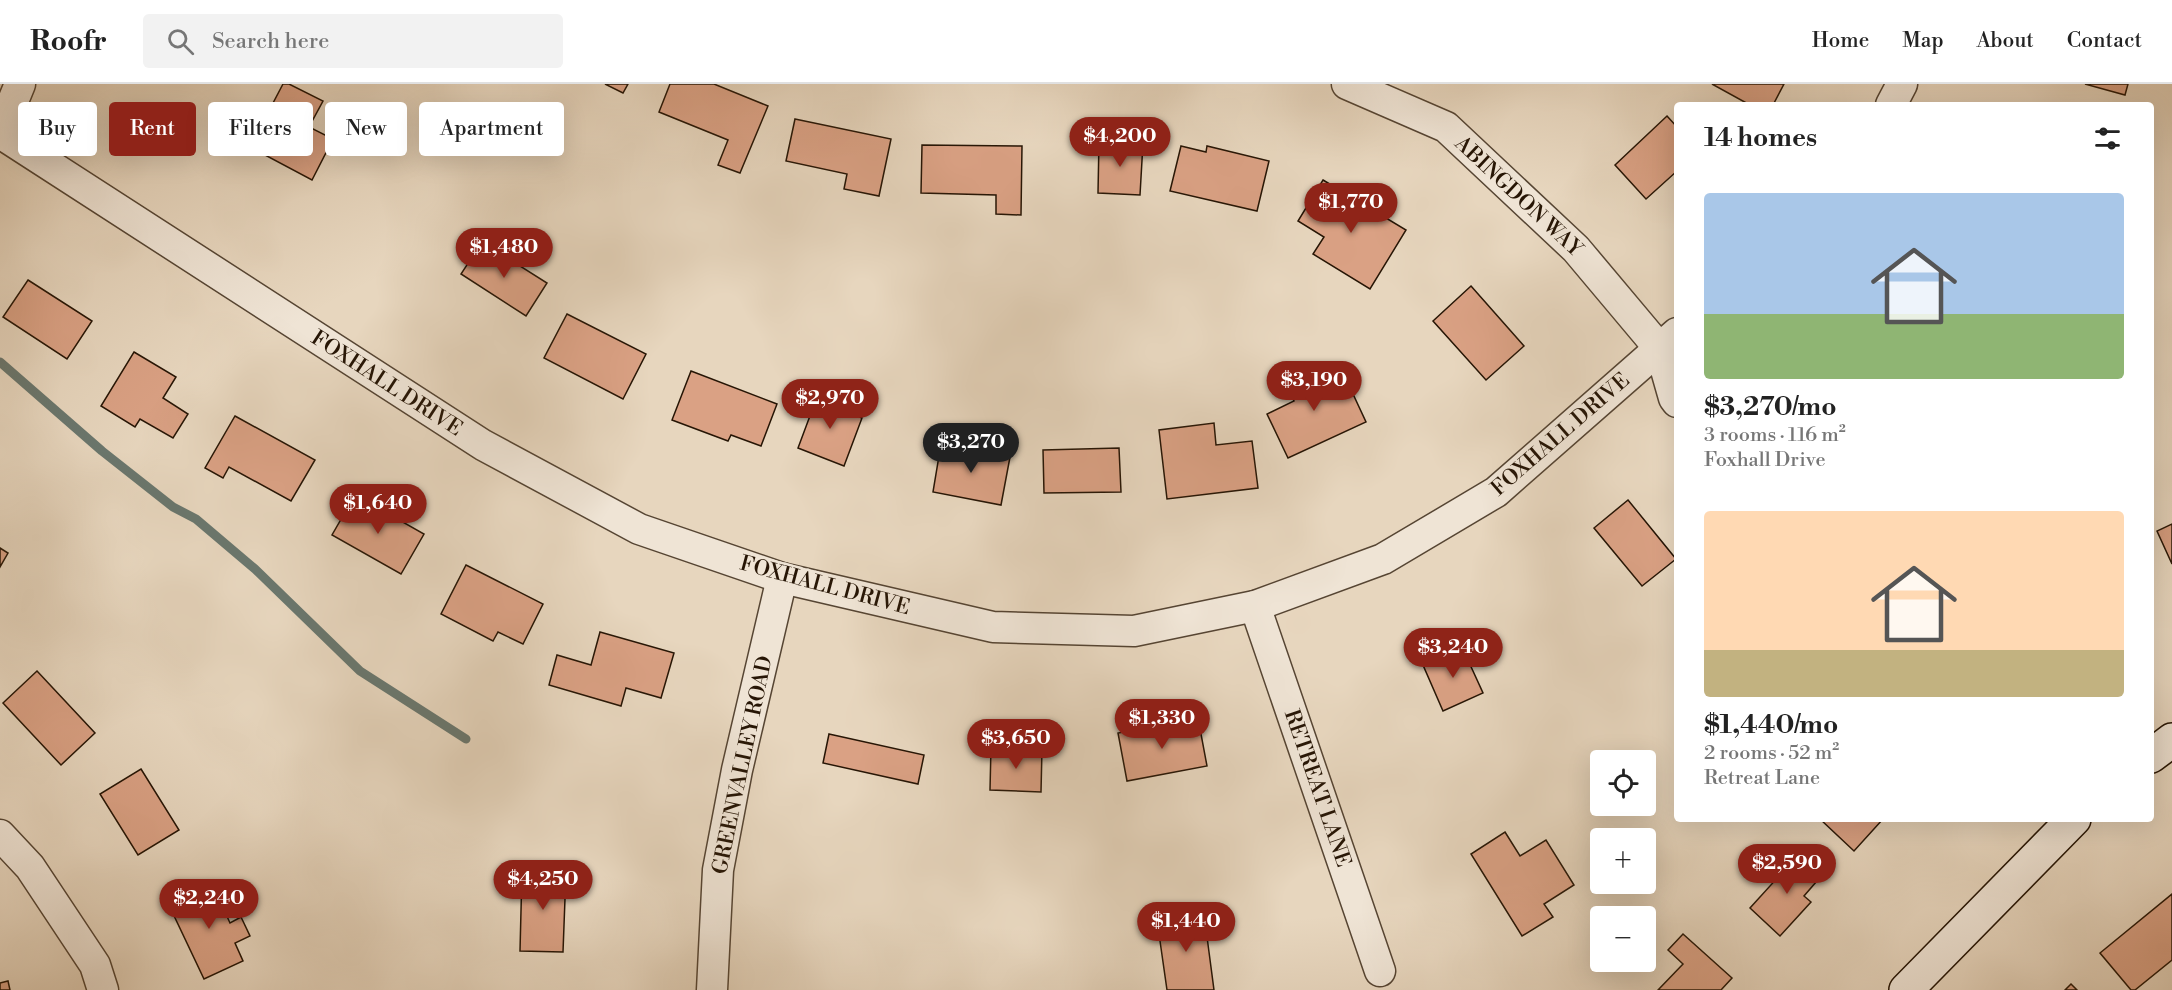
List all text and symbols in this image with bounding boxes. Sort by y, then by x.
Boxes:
search box [143,14,563,68]
text: Roofr [30,24,107,59]
icon: search [164,25,197,58]
text: Search here [212,28,329,55]
text: Home [1812,28,1869,54]
text: Map [1902,28,1944,54]
text: About [1977,28,2034,54]
text: Contact [2067,28,2142,54]
chip: Buy [18,102,97,156]
chip: Rent [109,102,196,156]
chip: Filters [208,102,313,156]
chip: New [325,102,407,156]
chip: Apartment [419,102,564,156]
pin: $4,200 [1071,117,1169,168]
text: 14 homes [1704,122,1817,154]
icon: filters [2091,122,2124,155]
text: $4,200 [1083,124,1157,149]
street label: ABINGDON WAY [1448,130,1588,263]
pin: $1,770 [1302,183,1400,234]
text: $1,770 [1318,190,1384,215]
pin: $1,480 [455,228,553,279]
icon: home [1860,232,1968,340]
text: $1,480 [470,235,538,260]
street label: FOXHALL DRIVE [306,325,467,442]
pin: $3,190 [1265,361,1363,412]
text: $3,190 [1281,368,1347,393]
street label: FOXHALL DRIVE [1486,368,1635,502]
pin: $2,970 [781,379,879,430]
text: $2,970 [796,386,864,411]
text: $3,270/mo [1704,391,1836,423]
pin: $3,270 [922,423,1020,474]
text: 3 rooms · 116 m² [1704,423,1846,448]
text: $3,270 [937,430,1005,455]
text: Foxhall Drive [1704,448,1826,473]
pin: $1,640 [329,484,427,535]
text: $1,640 [344,491,412,516]
icon: home [1860,550,1968,658]
street label: FOXHALL DRIVE [737,551,913,621]
pin: $3,240 [1404,628,1502,679]
text: $3,240 [1418,635,1488,660]
street label: GREENVALLEY ROAD [707,654,779,877]
pin: $1,330 [1113,699,1211,750]
text: $1,330 [1129,706,1195,731]
street label: RETREAT LANE [1278,706,1356,870]
text: $1,440/mo [1704,709,1838,741]
pin: $3,650 [967,719,1065,770]
text: $3,650 [981,726,1051,751]
text: 2 rooms · 52 m² [1704,741,1839,766]
map controls [1590,750,1656,972]
button: locate [1590,750,1656,816]
text: Retreat Lane [1704,766,1820,791]
button: + [1590,828,1656,894]
pin: $2,590 [1738,844,1836,895]
text: $2,590 [1752,851,1822,876]
pin: $4,250 [494,860,592,911]
text: $4,250 [508,867,578,892]
pin: $2,240 [160,879,258,930]
text: $2,240 [173,886,245,911]
pin: $1,440 [1137,902,1235,953]
button: − [1590,906,1656,972]
text: $1,440 [1151,909,1221,934]

